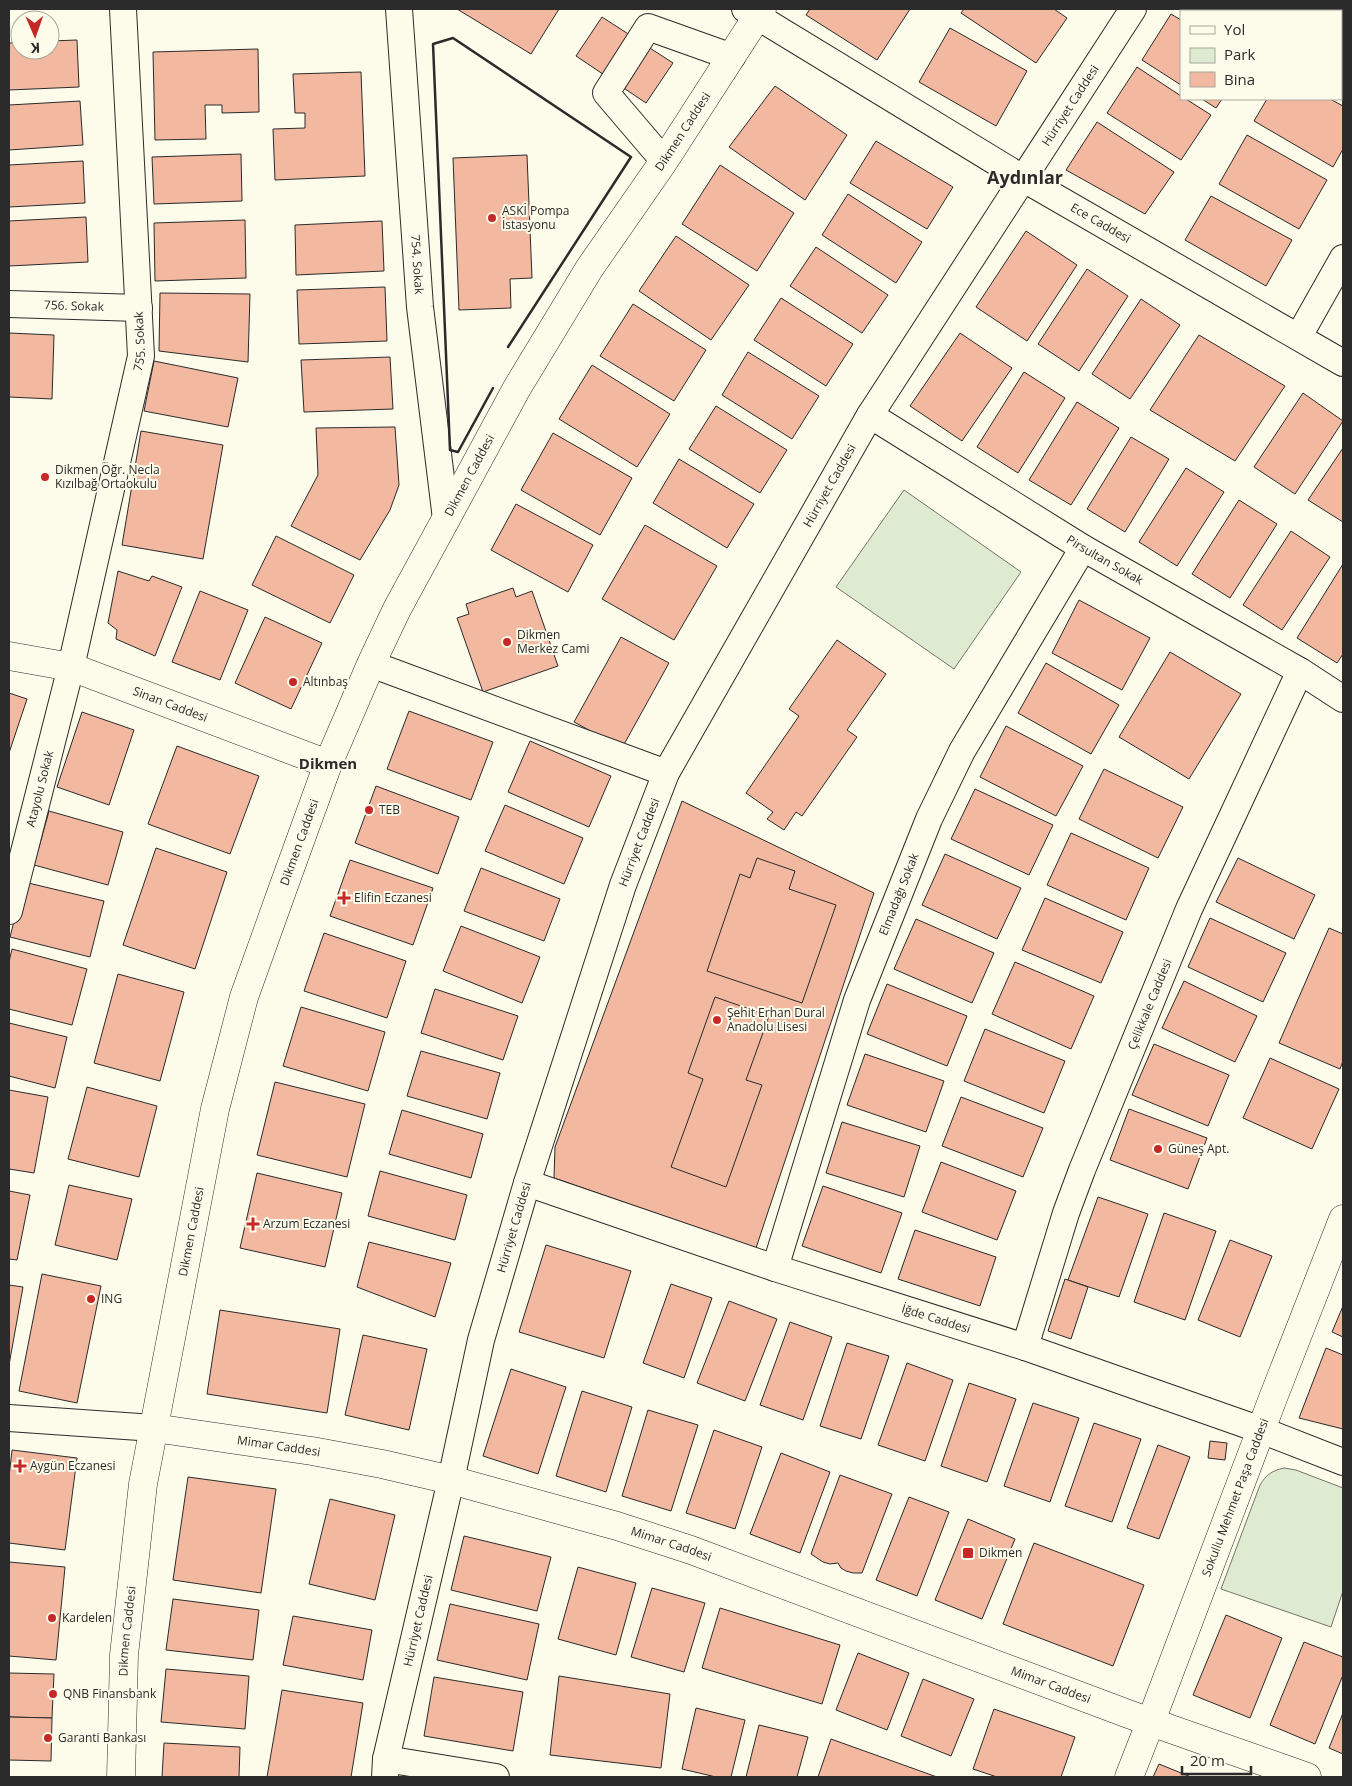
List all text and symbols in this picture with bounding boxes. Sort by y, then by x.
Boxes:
north arrow [10,10,60,60]
legend [1180,10,1342,100]
text: Yol [1224,19,1245,39]
text: K [30,39,40,58]
text: Park [1224,44,1255,64]
street label: Hürriyet Caddesi [1037,61,1103,149]
text: Bina [1224,69,1255,89]
street label: Dikmen Caddesi [651,89,714,174]
district label: Aydınlar [987,165,1063,189]
street label: Ece Caddesi [1068,199,1134,247]
place label: ASKİ Pompa İstasyonu [502,202,570,233]
marker: ASKİ Pompa İstasyonu [486,212,498,224]
street label: 754. Sokak [407,234,428,296]
street label: 756. Sokak [44,296,105,315]
street label: 755. Sokak [129,310,149,373]
street label: Dikmen Caddesi [440,431,498,519]
street label: Hürriyet Caddesi [799,441,860,530]
place label: Dikmen Öğr. Necla Kızılbağ Ortaokulu [55,461,160,492]
marker: Dikmen Öğr. Necla Kızılbağ Ortaokulu [39,471,51,483]
street label: Pirsultan Sokak [1063,531,1147,589]
place label: Dikmen Merkez Cami [517,626,590,657]
marker: Dikmen Merkez Cami [501,636,513,648]
place label: Altınbaş [303,673,348,690]
marker: Altınbaş [287,676,299,688]
street label: Sinan Caddesi [131,682,210,726]
street label: Atayolu Sokak [22,748,58,829]
district label: Dikmen [299,753,357,773]
street label: Hürriyet Caddesi [614,795,664,889]
street label: Dikmen Caddesi [276,797,323,888]
place label: TEB [379,801,400,818]
marker: TEB [363,804,375,816]
street label: Elmadağı Sokak [875,850,923,938]
place label: Elifin Eczanesi [354,889,432,906]
marker: Elifin Eczanesi [338,892,350,904]
street label: Çelikkale Caddesi [1123,956,1176,1052]
place label: Şehit Erhan Dural Anadolu Lisesi [727,1004,825,1035]
marker: Şehit Erhan Dural Anadolu Lisesi [711,1014,723,1026]
place label: Güneş Apt. [1168,1140,1229,1157]
marker: Güneş Apt. [1152,1143,1164,1155]
street label: Hürriyet Caddesi [492,1180,535,1275]
street label: Dikmen Caddesi [174,1185,208,1278]
place label: Arzum Eczanesi [263,1215,350,1232]
marker: Arzum Eczanesi [247,1218,259,1230]
place label: ING [101,1290,122,1307]
marker: ING [85,1293,97,1305]
street label: İğde Caddesi [899,1300,973,1337]
street label: Sokullu Mehmet Paşa Caddesi [1197,1416,1273,1579]
street label: Mimar Caddesi [236,1431,322,1460]
place label: Aygün Eczanesi [30,1457,116,1474]
marker: Aygün Eczanesi [14,1460,26,1472]
street label: Mimar Caddesi [629,1522,714,1565]
place label: Dikmen [979,1544,1022,1561]
marker: Dikmen [961,1546,975,1560]
street label: Hürriyet Caddesi [399,1573,437,1668]
street label: Dikmen Caddesi [114,1585,140,1677]
place label: Kardelen [62,1609,112,1626]
marker: Kardelen [46,1612,58,1624]
street label: Mimar Caddesi [1009,1662,1093,1707]
place label: QNB Finansbank [63,1685,157,1702]
marker: QNB Finansbank [47,1688,59,1700]
place label: Garanti Bankası [58,1729,146,1746]
marker: Garanti Bankası [42,1732,54,1744]
scale bar [1182,1744,1251,1776]
text: 20 m [1190,1750,1225,1770]

